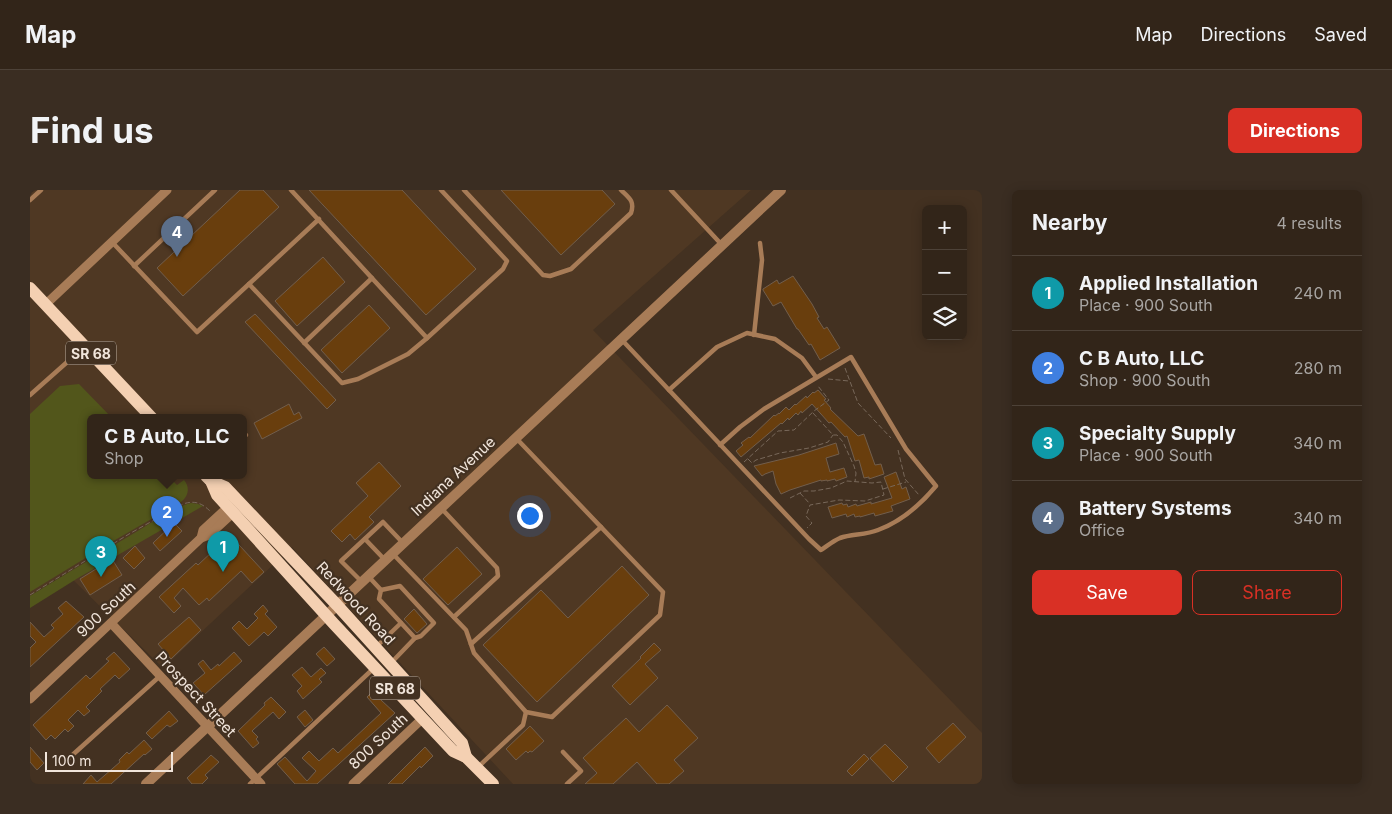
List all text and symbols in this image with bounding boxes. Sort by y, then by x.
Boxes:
text: Map [25,20,76,49]
text: Map [1135,24,1173,45]
text: Directions [1201,24,1286,45]
text: Saved [1314,24,1367,45]
button: Directions [1228,108,1362,153]
text: Find us [30,109,154,151]
map controls [922,205,967,340]
button: + [922,205,967,250]
text: Nearby [1032,210,1107,235]
text: 4 results [1277,213,1342,233]
pin: 4 [161,216,193,257]
button: − [922,250,967,295]
text: Applied Installation [1079,272,1258,295]
text: 1 [1045,283,1051,303]
text: 240 m [1294,283,1342,303]
button: layers [922,295,967,340]
text: Place · 900 South [1079,295,1213,315]
road number: SR 68 [66,342,116,364]
text: C B Auto, LLC [1079,347,1204,370]
text: 2 [1043,358,1053,378]
text: 280 m [1294,358,1342,378]
text: Shop · 900 South [1079,370,1210,390]
popup [87,414,247,479]
text: Specialty Supply [1079,422,1236,445]
text: C B Auto, LLC [104,425,230,448]
street label: Indiana Avenue [407,432,499,520]
text: 3 [1043,433,1053,453]
text: 340 m [1293,433,1342,453]
text: Place · 900 South [1079,445,1213,465]
text: Shop [104,448,143,468]
pin: 2 [151,496,183,537]
text: Battery Systems [1079,497,1232,520]
your location [517,503,543,529]
text: 4 [1043,508,1053,528]
text: 340 m [1293,508,1342,528]
text: Office [1079,520,1125,540]
pin: 1 [207,531,239,572]
pin: 3 [85,536,117,577]
street label: Redwood Road [313,557,399,649]
button: Save [1032,570,1182,615]
button: Share [1192,570,1342,615]
street label: 900 South [73,577,139,641]
street label: Prospect Street [152,647,240,741]
road number: SR 68 [370,676,420,699]
street label: 800 South [345,709,411,773]
scale bar [45,749,172,772]
text: 100 m [52,752,92,769]

